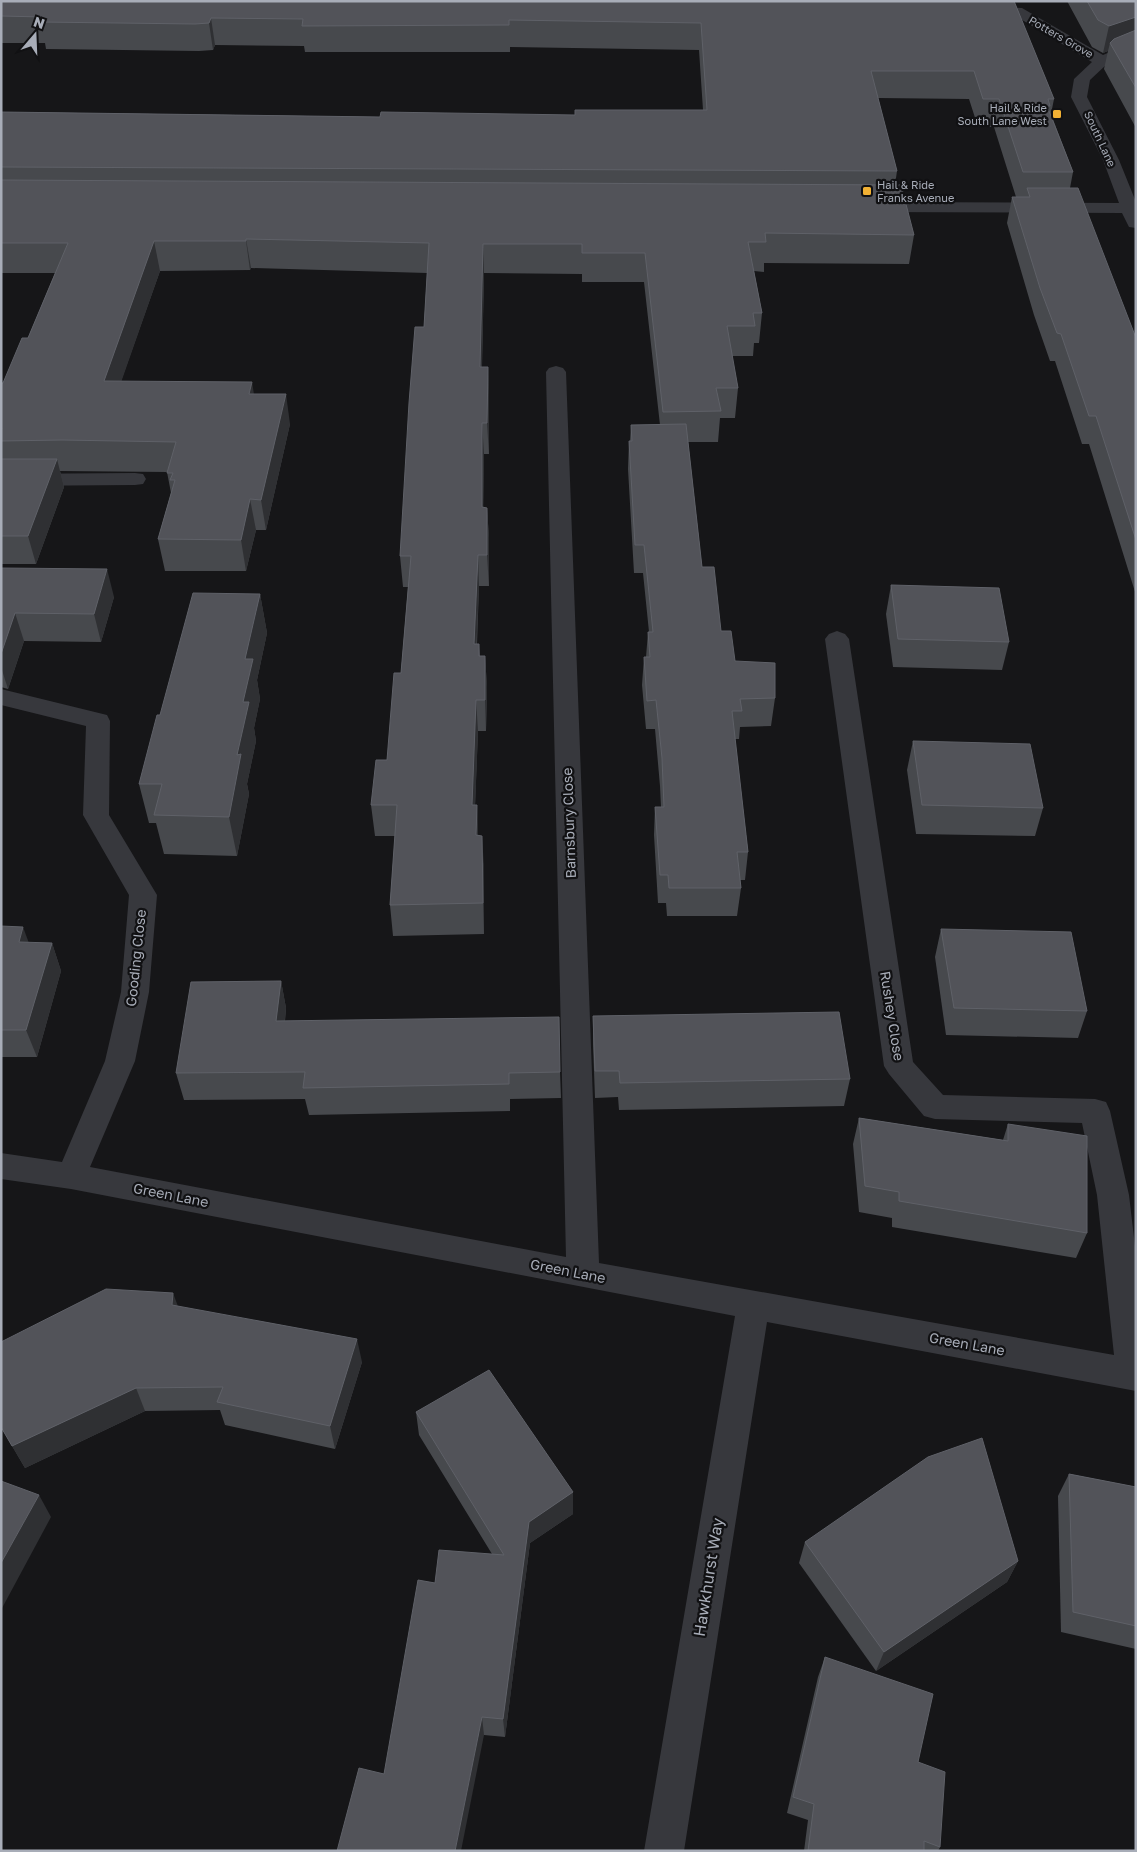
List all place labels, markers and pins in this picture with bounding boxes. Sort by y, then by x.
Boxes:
place label: Hail & Ride South Lane West [958,101,1047,127]
marker: Hail & Ride South Lane West [1051,108,1063,120]
place label: Hail & Ride Franks Avenue [877,178,954,204]
marker: Hail & Ride Franks Avenue [861,185,873,197]

